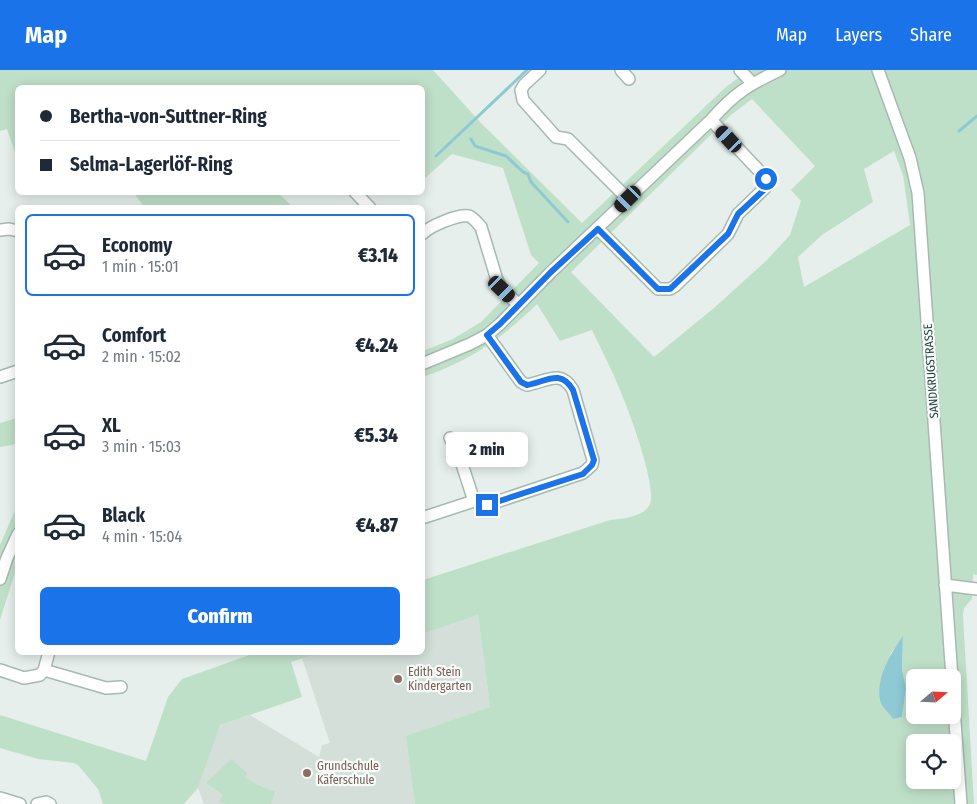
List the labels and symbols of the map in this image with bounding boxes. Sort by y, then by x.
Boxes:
car [713,123,744,155]
route start [755,168,777,190]
car [612,183,643,215]
car [485,273,518,305]
street label: SANDKRUGSTRASSE [921,323,941,419]
callout: 2 min [446,432,528,468]
route end [476,494,498,516]
place label: Edith Stein Kindergarten [408,665,472,693]
north arrow [906,669,961,724]
marker: Edith Stein Kindergarten [392,673,404,685]
place label: Grundschule Käferschule [317,759,379,787]
marker: Grundschule Käferschule [301,767,313,779]

